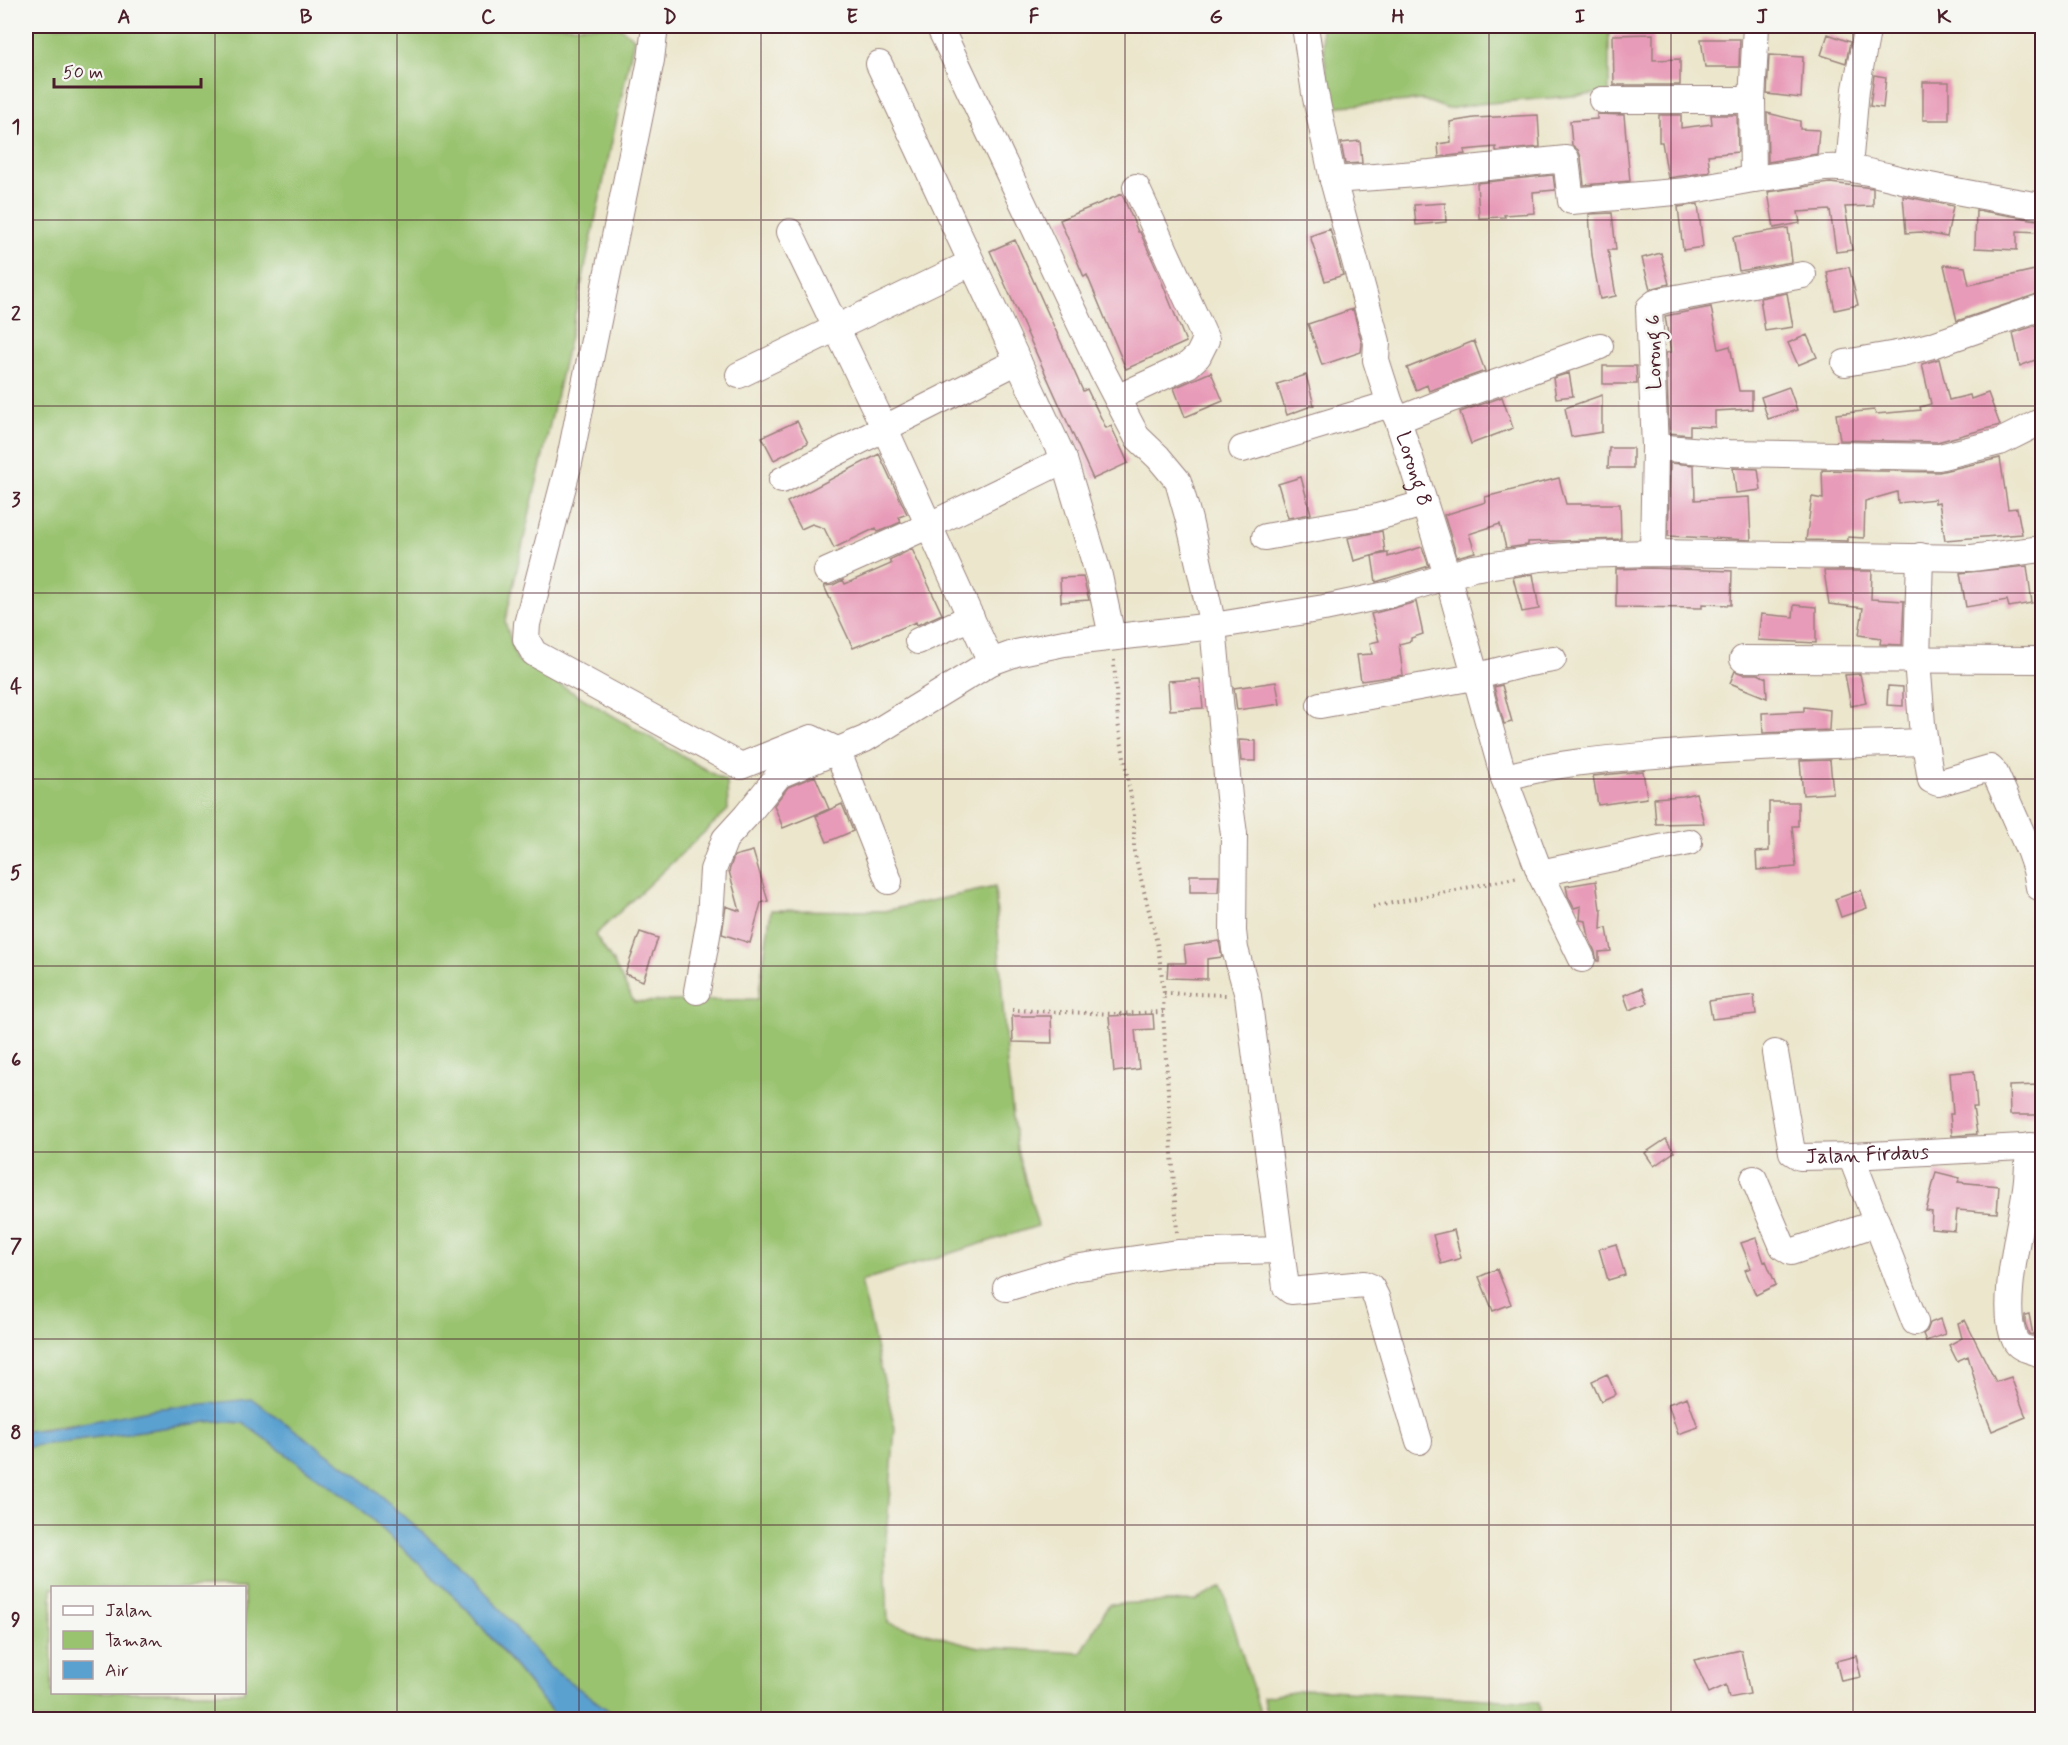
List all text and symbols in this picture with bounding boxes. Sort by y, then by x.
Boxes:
text: A [117,4,131,31]
text: B [300,4,313,31]
text: C [481,4,496,31]
text: D [663,4,677,31]
text: E [846,4,858,31]
text: F [1029,4,1040,31]
text: G [1209,4,1223,31]
text: H [1391,4,1405,31]
text: I [1575,4,1585,31]
text: J [1756,4,1768,31]
text: K [1937,4,1952,31]
scale bar [54,51,201,89]
text: 50 m [63,61,103,85]
text: 1 [12,114,20,141]
text: 2 [11,301,21,328]
street label: Lorong 6 [1639,314,1671,390]
street label: Lorong 8 [1389,428,1438,510]
text: 3 [11,487,21,514]
text: 4 [10,674,22,701]
text: 5 [10,860,22,887]
text: 6 [11,1047,21,1074]
street label: Jalan Firdaus [1805,1138,1930,1171]
text: 7 [10,1233,22,1260]
text: 8 [10,1420,22,1447]
legend [51,1586,246,1694]
text: Jalan [105,1599,152,1623]
text: 9 [11,1607,21,1634]
text: Taman [105,1629,162,1653]
text: Air [105,1659,129,1683]

